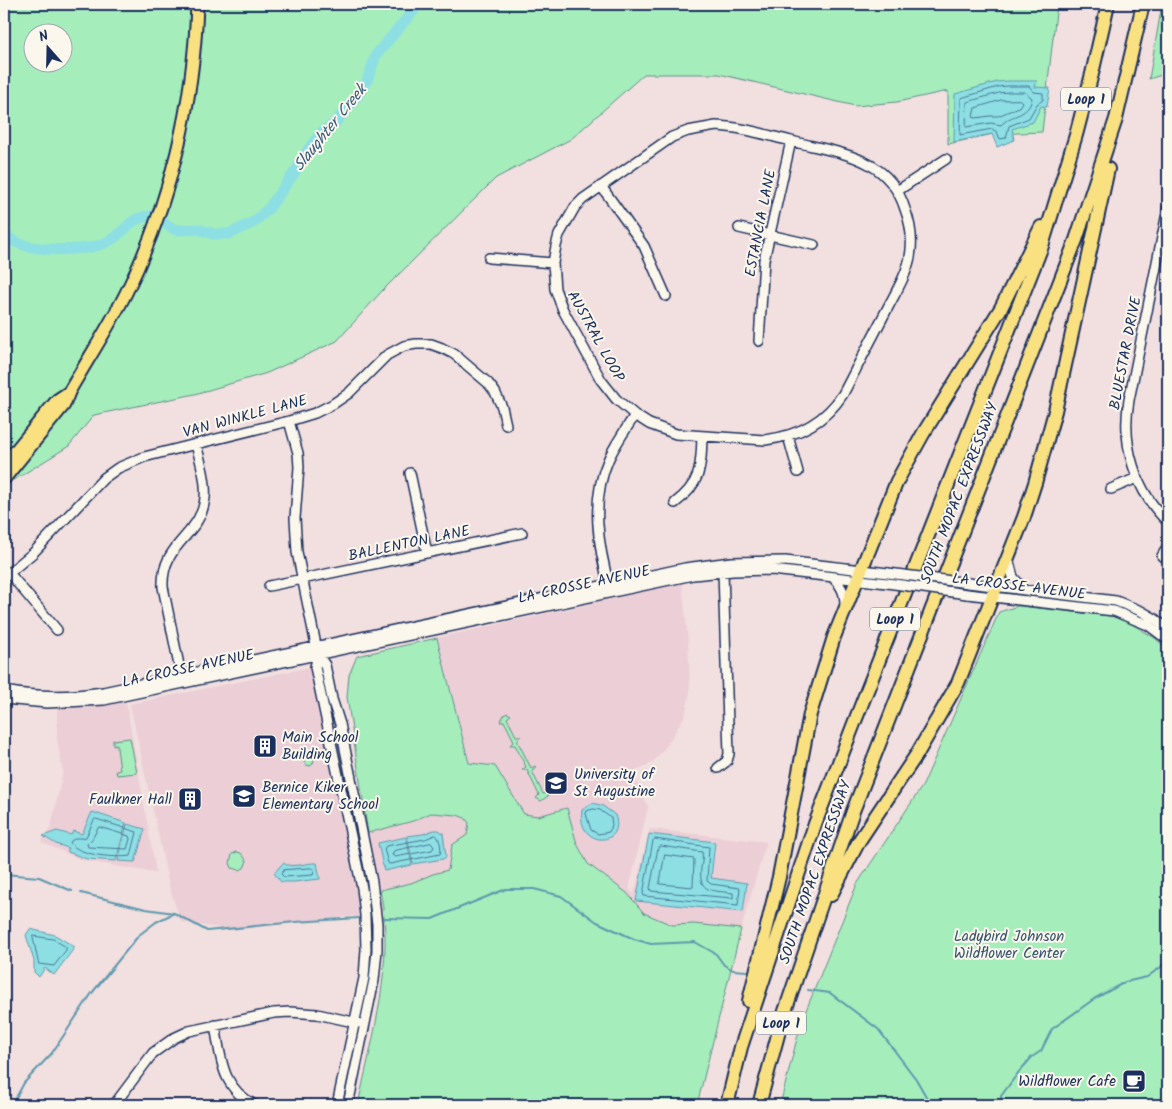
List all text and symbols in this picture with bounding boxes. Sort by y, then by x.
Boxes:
north arrow [22,22,72,72]
text: N [36,25,52,49]
water label: Slaughter Creek [287,77,375,177]
road number: Loop 1 [1061,88,1111,110]
street label: ESTANCIA LANE [739,166,783,279]
street label: AUSTRAL LOOP [560,287,630,387]
street label: BLUESTAR DRIVE [1103,293,1149,412]
street label: VAN WINKLE LANE [180,389,311,445]
street label: SOUTH MOPAC EXPRESSWAY [914,398,1006,588]
street label: BALLENTON LANE [346,519,473,569]
street label: LA CROSSE AVENUE [516,559,654,611]
street label: LA CROSSE AVENUE [951,567,1088,607]
road number: Loop 1 [870,608,920,630]
street label: LA CROSSE AVENUE [120,643,258,695]
place label: Main School Building [282,726,359,767]
building icon: Main School Building [252,733,278,759]
place label: University of St Augustine [574,763,655,804]
school or university icon: University of St Augustine [543,770,569,796]
place label: Bernice Kiker Elementary School [262,776,379,817]
street label: SOUTH MOPAC EXPRESSWAY [773,776,859,967]
school or university icon: Bernice Kiker Elementary School [231,783,257,809]
building icon: Faulkner Hall [177,786,203,812]
place label: Faulkner Hall [89,788,172,812]
park label: Ladybird Johnson Wildflower Center [954,925,1065,966]
road number: Loop 1 [756,1011,806,1034]
cafe icon: Wildflower Cafe [1121,1068,1147,1094]
place label: Wildflower Cafe [1018,1070,1116,1094]

